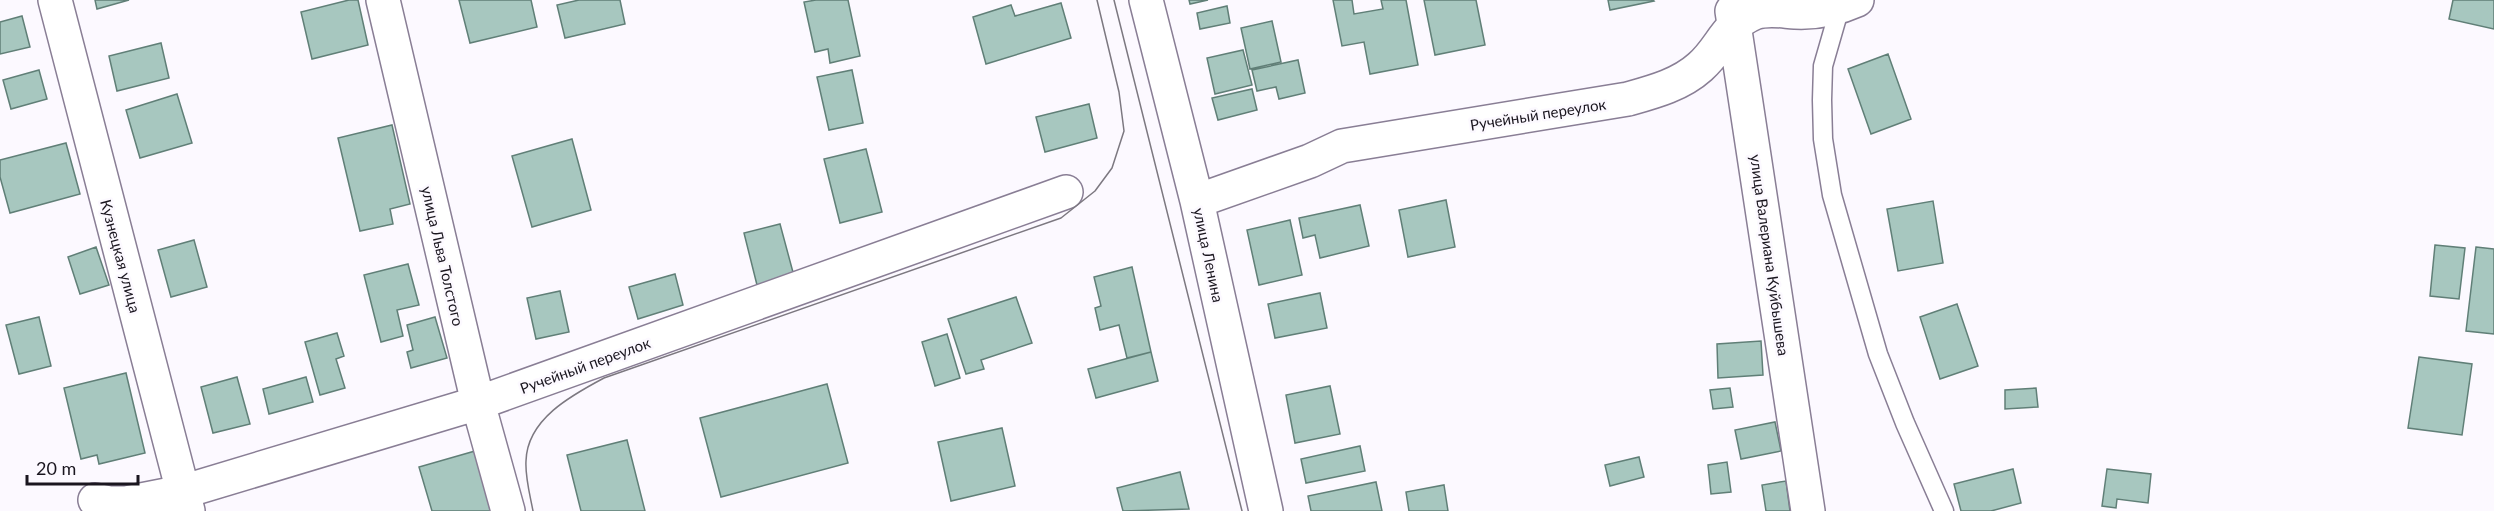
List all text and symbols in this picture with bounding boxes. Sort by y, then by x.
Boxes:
street label: Ручейный переулок [1469,94,1607,134]
street label: улица Валериана Куйбышева [1747,153,1793,357]
street label: улица Льва Толстого [418,184,468,328]
street label: Кузнецкая улица [97,197,145,315]
street label: улица Ленина [1190,206,1228,304]
street label: Ручейный переулок [517,333,653,397]
scale bar [27,448,138,486]
text: 20 m [36,457,76,479]

